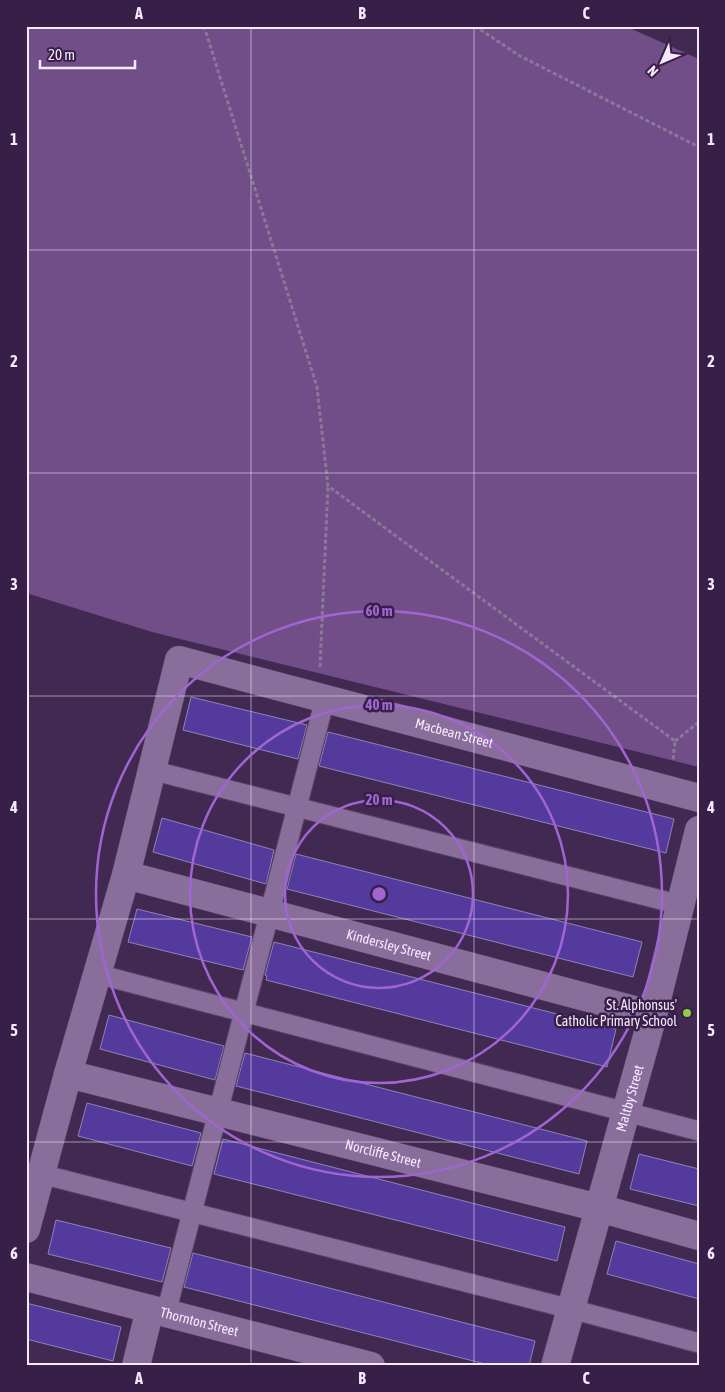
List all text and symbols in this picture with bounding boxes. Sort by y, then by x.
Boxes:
text: A [134,4,143,22]
text: B [358,4,366,22]
text: C [582,4,590,22]
scale bar [40,38,135,70]
north arrow [638,38,688,88]
text: 20 m [48,46,75,63]
text: N [644,63,661,80]
text: 1 [10,130,18,148]
text: 1 [707,130,715,148]
text: 2 [10,352,18,370]
text: 2 [707,352,715,370]
text: 3 [10,575,18,593]
text: 3 [707,575,715,593]
text: 60 m [366,602,393,619]
text: 40 m [365,696,393,713]
street label: Macbean Street [413,715,495,751]
text: 20 m [366,791,393,808]
text: 4 [9,798,18,816]
text: 4 [706,798,715,816]
centre of rings [370,885,388,903]
street label: Kindersley Street [345,926,433,964]
place label: St. Alphonsus' Catholic Primary School [555,997,677,1029]
marker: St. Alphonsus' Catholic Primary School [681,1007,693,1019]
text: 5 [10,1021,18,1039]
text: 5 [707,1021,715,1039]
street label: Maltby Street [613,1063,647,1133]
street label: Norcliffe Street [343,1136,423,1171]
text: 6 [10,1244,18,1262]
text: 6 [707,1244,715,1262]
street label: Thornton Street [158,1304,240,1339]
text: A [134,1369,143,1387]
text: B [358,1369,366,1387]
text: C [582,1369,590,1387]

